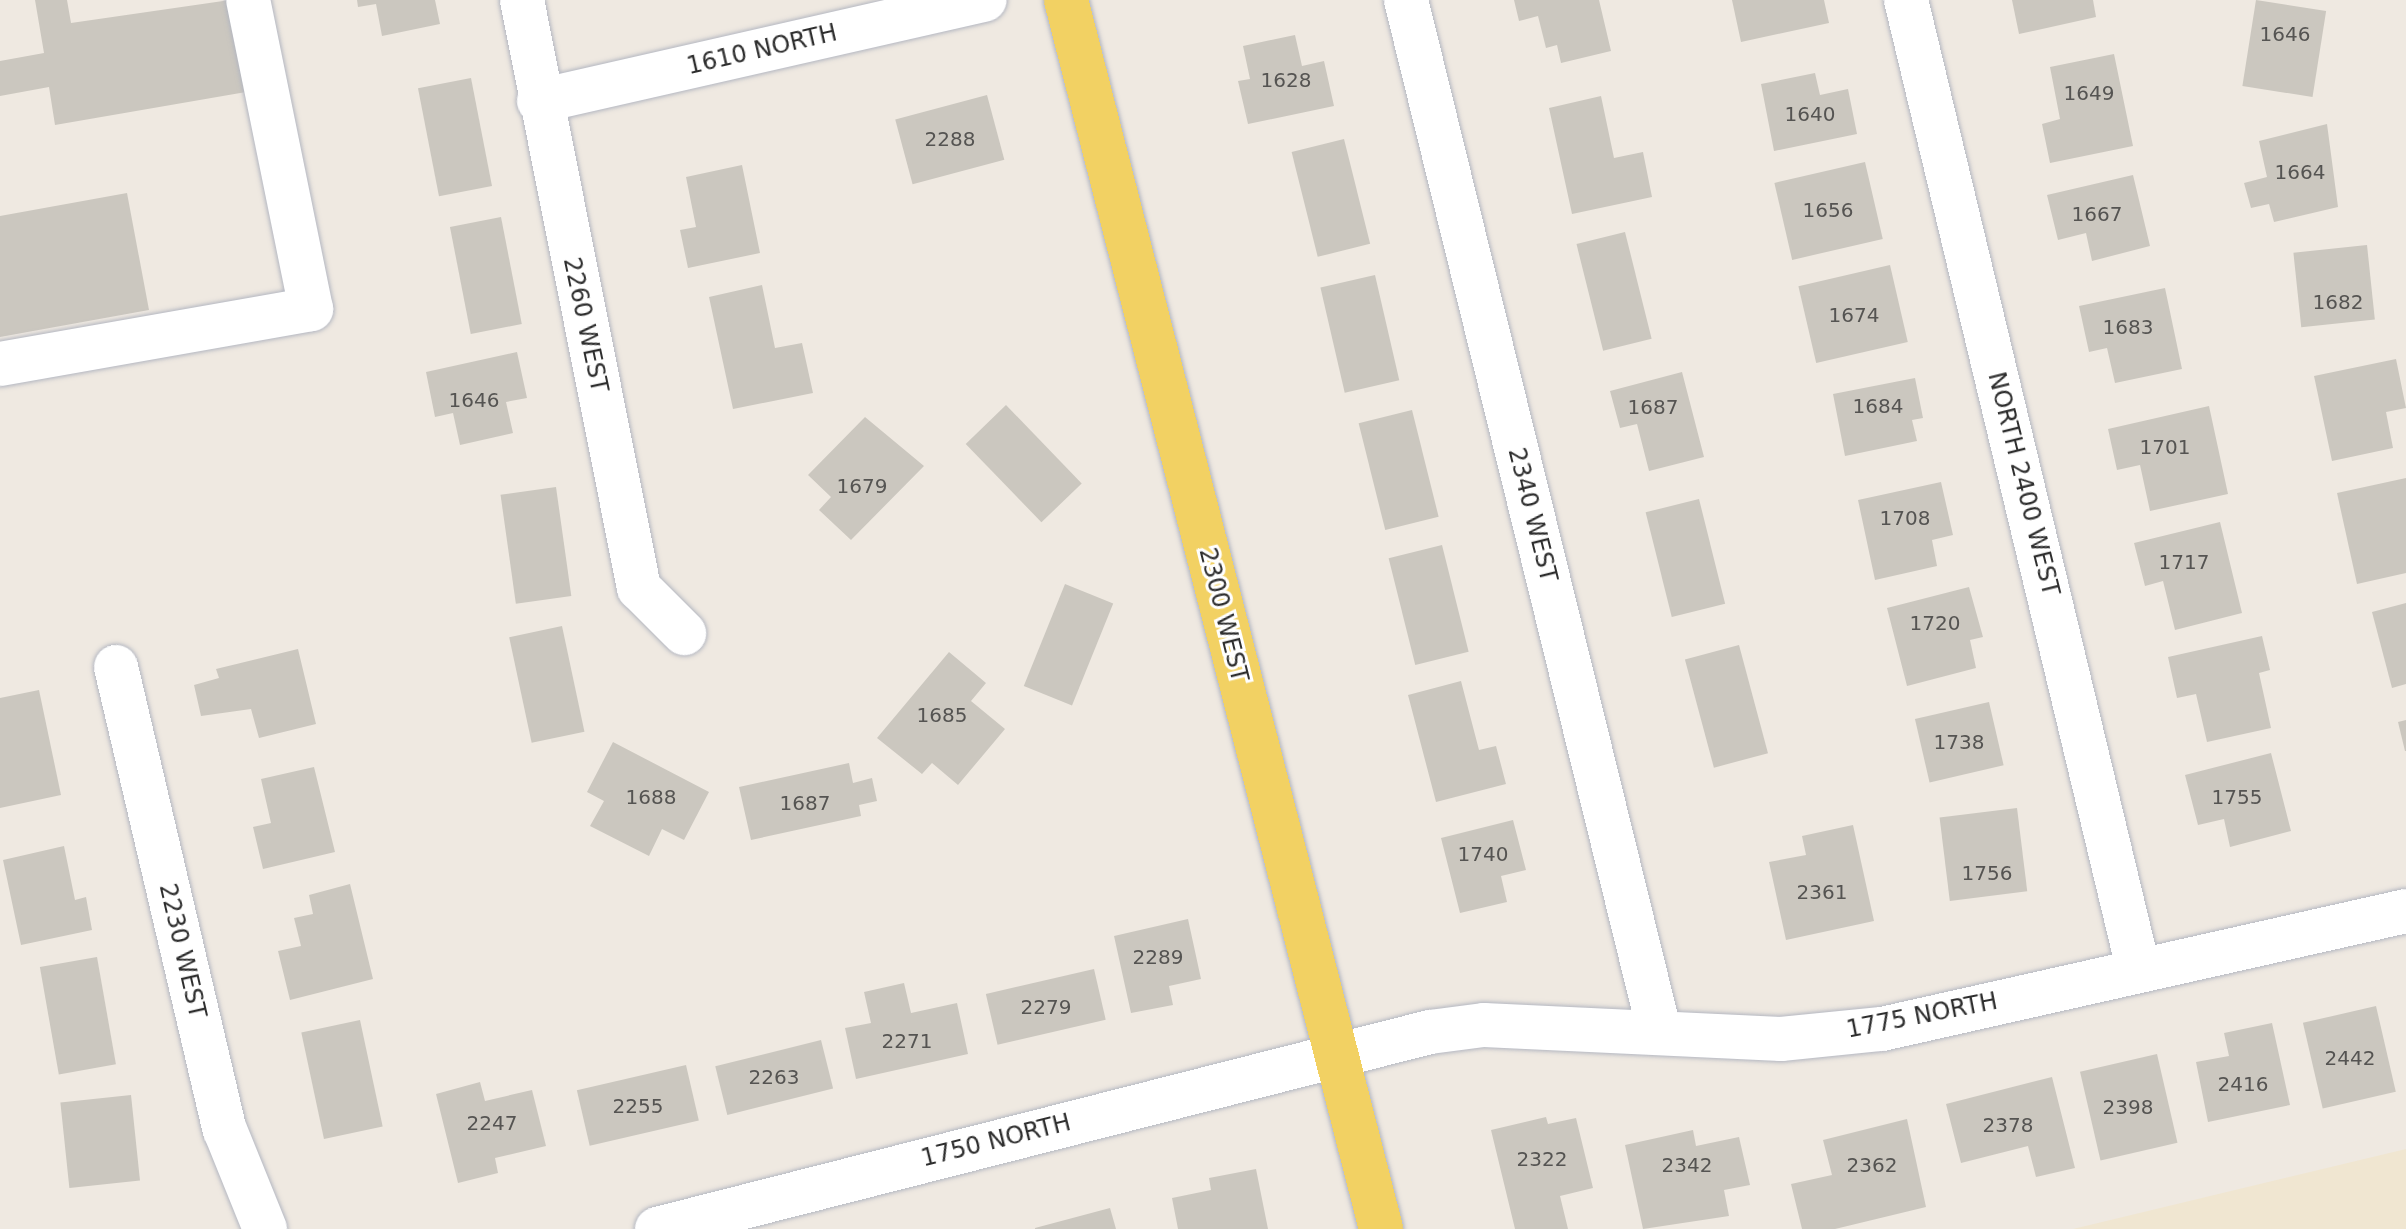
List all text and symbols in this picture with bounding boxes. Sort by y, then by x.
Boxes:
street label: 1610 NORTH [684,19,840,81]
house number: 1646 [2260,22,2310,46]
house number: 1628 [1261,68,1311,92]
house number: 1649 [2064,81,2114,105]
house number: 1640 [1785,102,1835,126]
house number: 2288 [925,127,975,151]
house number: 1664 [2275,160,2325,184]
house number: 1656 [1803,198,1853,222]
house number: 1667 [2072,202,2122,226]
street label: 2260 WEST [557,255,613,395]
house number: 1682 [2313,290,2363,314]
house number: 1674 [1829,303,1879,327]
house number: 1683 [2103,315,2153,339]
street label: NORTH 2400 WEST [1981,369,2065,599]
house number: 1646 [449,388,499,412]
house number: 1684 [1853,394,1903,418]
house number: 1687 [1628,395,1678,419]
house number: 1701 [2140,435,2190,459]
street label: 2340 WEST [1501,445,1563,585]
house number: 1679 [837,474,887,498]
house number: 1708 [1880,506,1930,530]
street label: 2300 WEST [1192,545,1254,685]
house number: 1717 [2159,550,2209,574]
house number: 1720 [1910,611,1960,635]
house number: 1685 [917,703,967,727]
house number: 1738 [1934,730,1984,754]
house number: 1688 [626,785,676,809]
house number: 1755 [2212,785,2262,809]
house number: 1687 [780,791,830,815]
house number: 1740 [1458,842,1508,866]
house number: 1756 [1962,861,2012,885]
house number: 2361 [1797,880,1847,904]
street label: 2230 WEST [153,881,211,1021]
house number: 2289 [1133,945,1183,969]
street label: 1775 NORTH [1844,987,2000,1045]
house number: 2279 [1021,995,1071,1019]
house number: 2271 [882,1029,932,1053]
house number: 2442 [2325,1046,2375,1070]
house number: 2263 [749,1065,799,1089]
house number: 2416 [2218,1072,2268,1096]
house number: 2255 [613,1094,663,1118]
house number: 2398 [2103,1095,2153,1119]
street label: 1750 NORTH [918,1108,1074,1174]
house number: 2247 [467,1111,517,1135]
house number: 2378 [1983,1113,2033,1137]
house number: 2322 [1517,1147,1567,1171]
house number: 2342 [1662,1153,1712,1177]
house number: 2362 [1847,1153,1897,1177]

